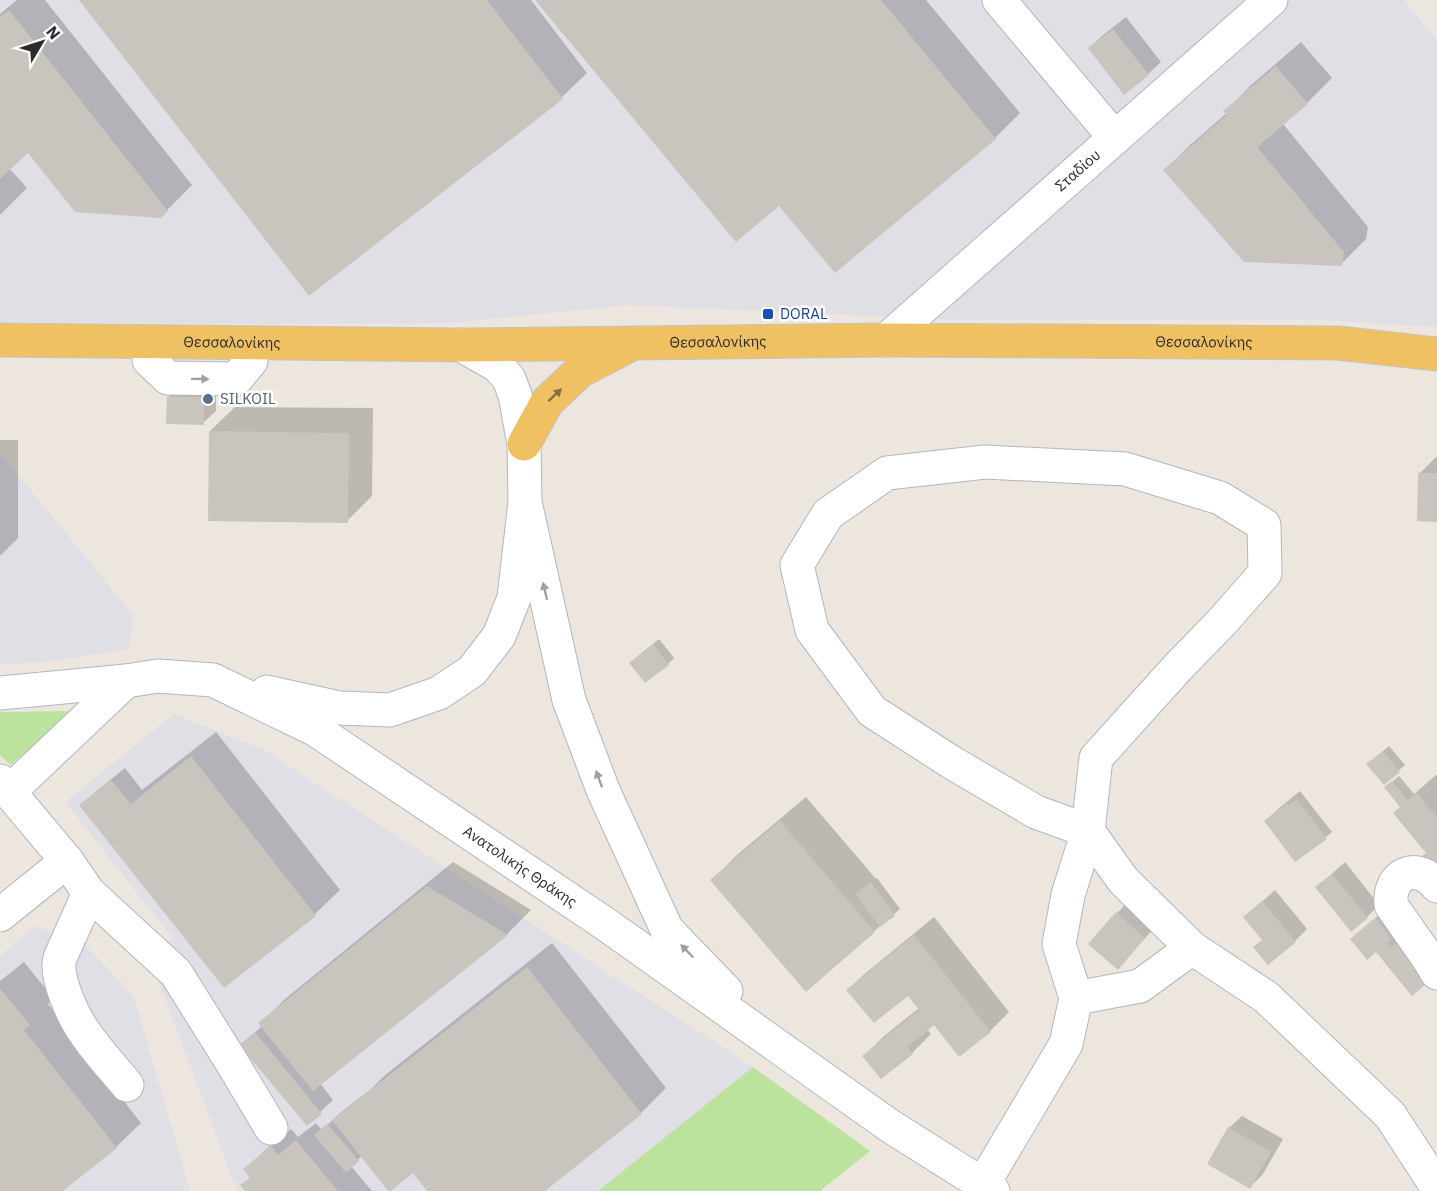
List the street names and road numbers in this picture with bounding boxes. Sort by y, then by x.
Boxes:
street label: Σταδίου [1051,145,1104,195]
street label: Θεσσαλονίκης [669,331,767,352]
street label: Θεσσαλονίκης [183,332,281,352]
street label: Θεσσαλονίκης [1155,332,1253,351]
street label: Ανατολικής Θράκης [459,821,581,911]

